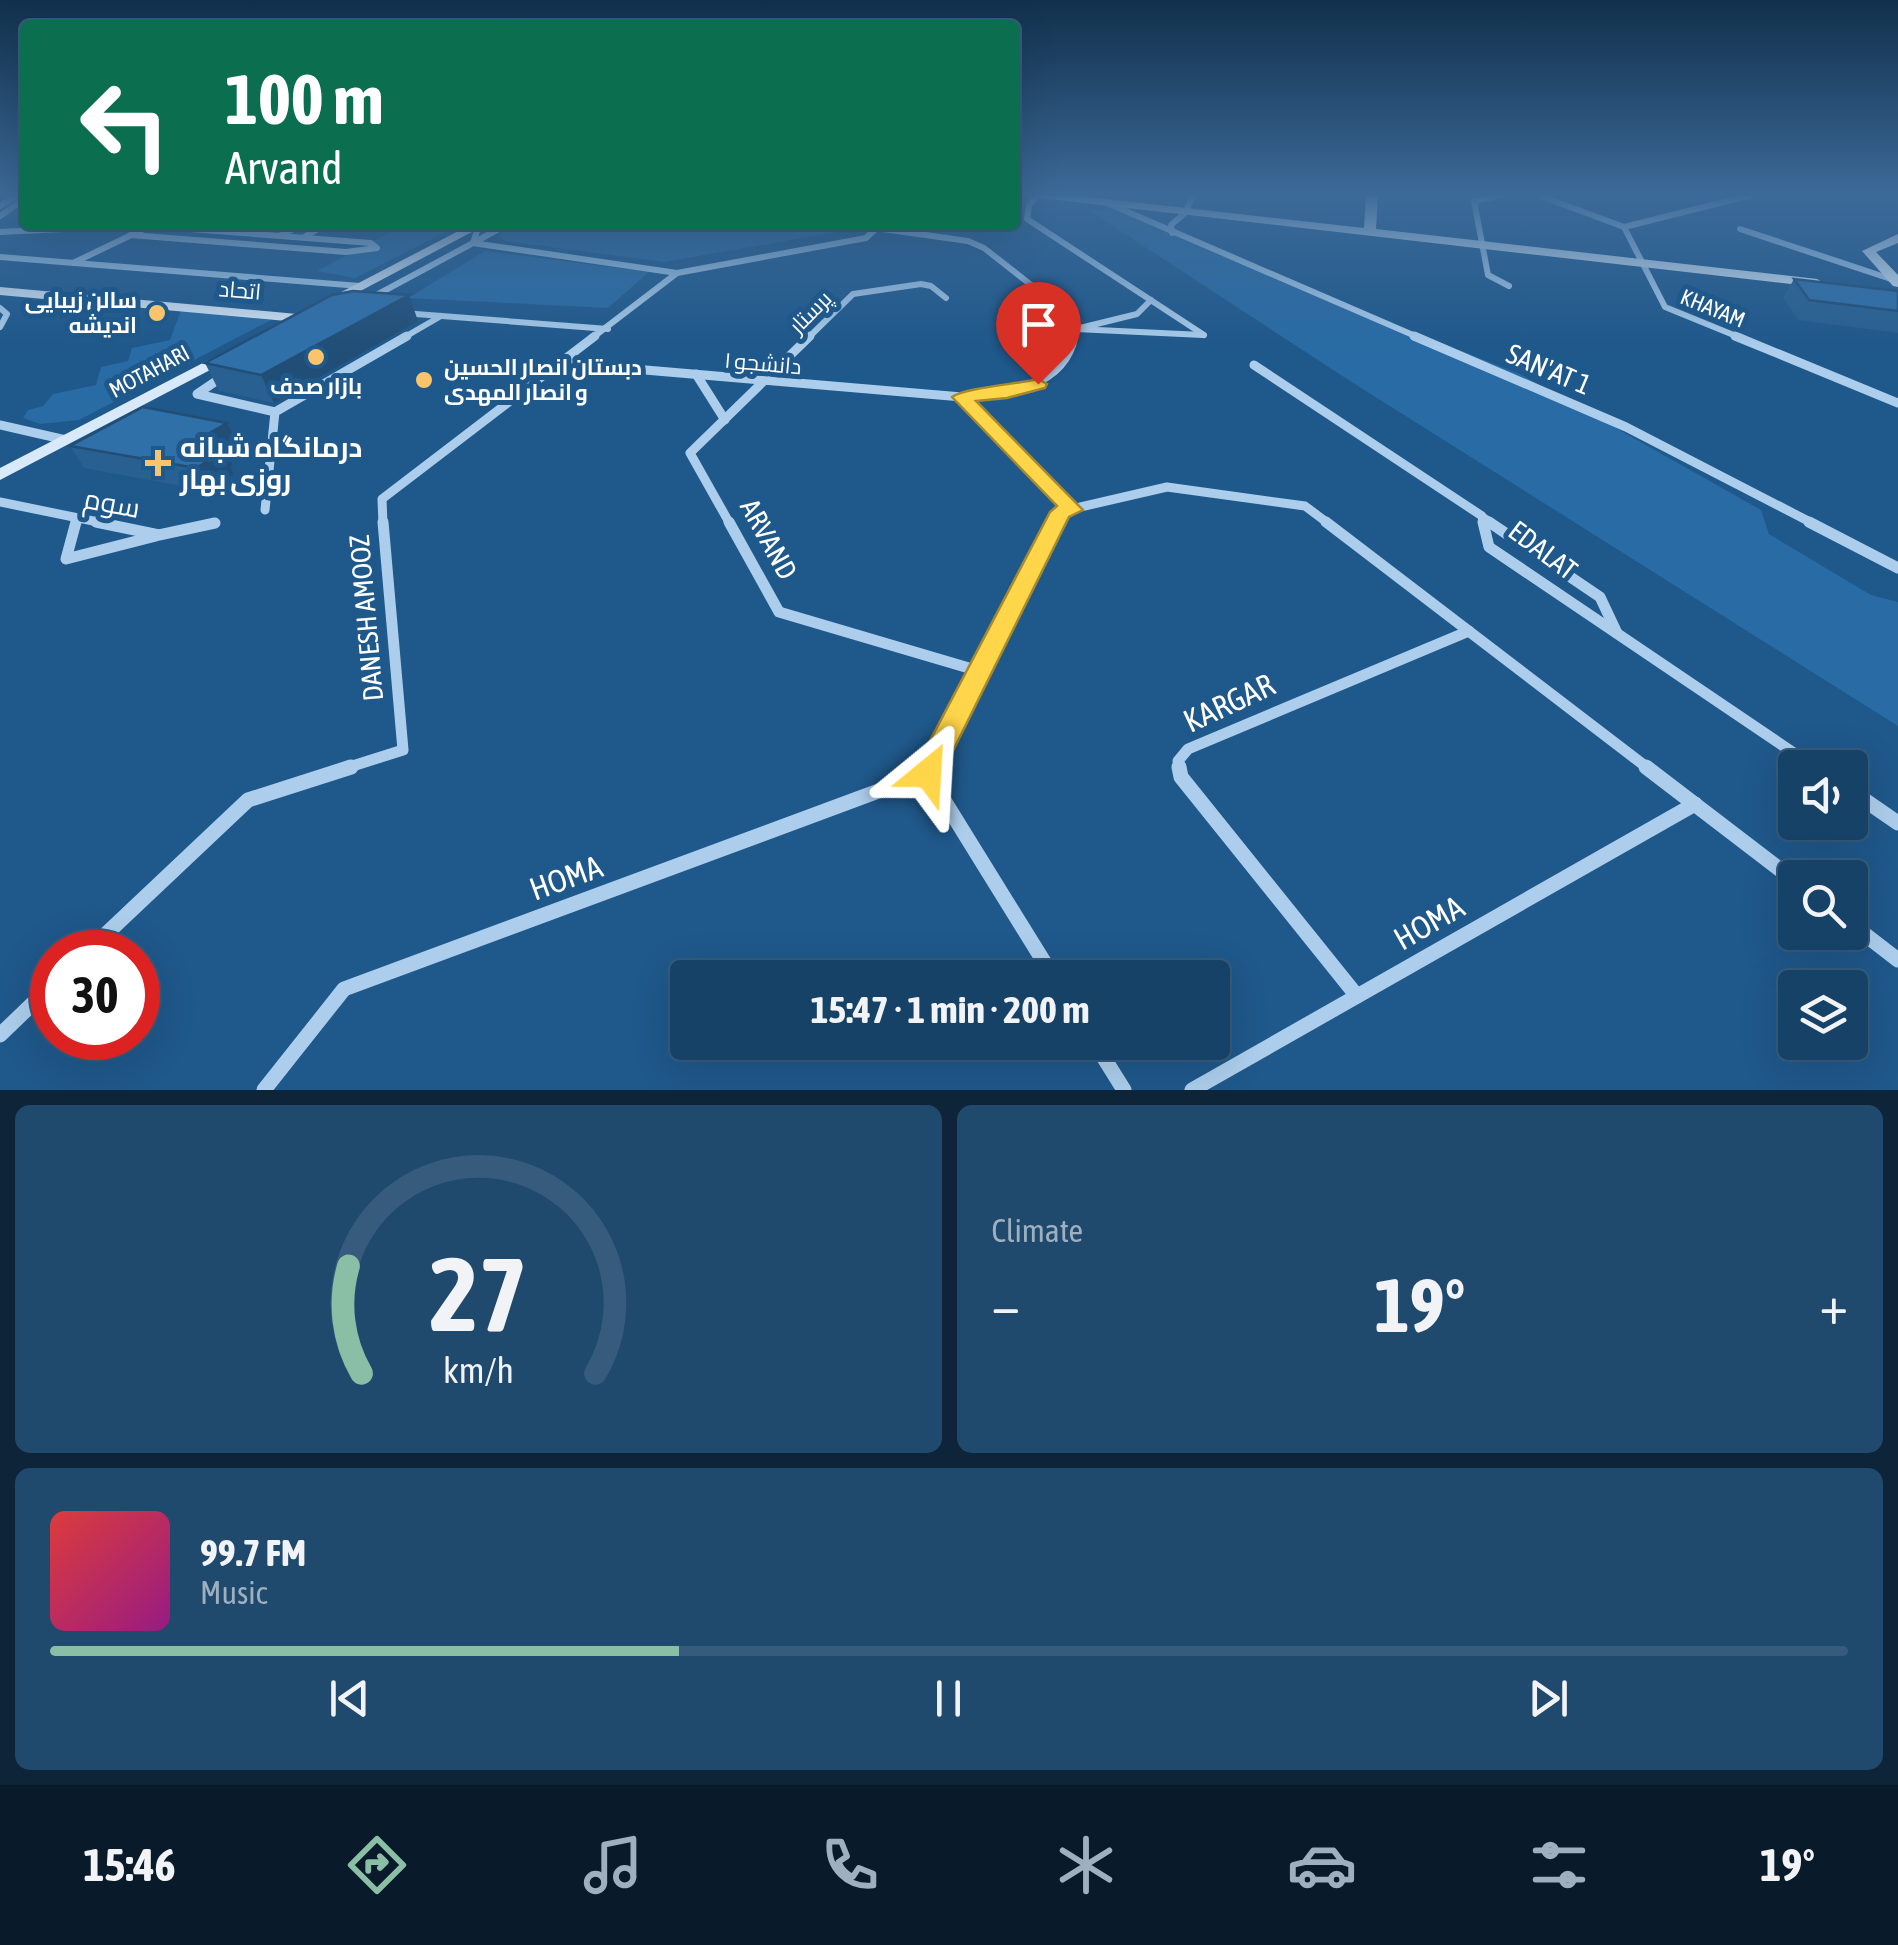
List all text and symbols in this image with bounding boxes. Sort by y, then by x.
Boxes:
text: 100 m [225,59,384,139]
icon: left [60,60,190,190]
text: Arvand [225,142,343,194]
street label: اتحاد [218,275,262,305]
pin [996,282,1081,385]
street label: KHAYAM [1677,283,1749,333]
street label: پرستار [782,285,838,341]
place label: سالن زیبایی اندیشه [25,287,137,338]
icon: arrive [1011,297,1066,352]
marker: سالن زیبایی اندیشه [146,302,168,324]
street label: SAN'AT 1 [1502,337,1596,401]
street label: MOTAHARI [105,339,193,403]
marker: بازار صدف [305,346,327,368]
street label: دانشجو ۱ [723,347,803,379]
place label: دبستان انصار الحسین و انصار المهدی [444,354,642,406]
marker: دبستان انصار الحسین و انصار المهدی [413,369,435,391]
place label: بازار صدف [270,373,362,399]
place label: درمانگاه شبانه روزی بهار [179,431,362,497]
marker: درمانگاه شبانه روزی بهار [145,450,171,476]
street label: سوم [80,482,143,528]
street label: ARVAND [734,493,804,585]
street label: EDALAT [1503,514,1583,586]
street label: DANESH AMOOZ [343,533,389,703]
street label: KARGAR [1178,666,1280,740]
position arrow [876,721,980,825]
map controls [1778,750,1868,1060]
button: sound [1778,750,1868,840]
street label: HOMA [525,847,607,908]
button: search [1778,860,1868,950]
street label: HOMA [1387,888,1470,957]
speed limit sign: 30 [30,930,160,1060]
button: layers [1778,970,1868,1060]
text: 15:47 · 1 min · 200 m [810,988,1090,1031]
text: Climate [992,1212,1083,1249]
text: 27 [429,1234,527,1353]
text: 19° [1374,1262,1465,1348]
text: − [992,1273,1020,1336]
text: + [1819,1273,1848,1336]
text: km/h [443,1350,514,1391]
text: 99.7 FM [200,1531,306,1574]
text: Music [200,1574,267,1611]
icon: previous [322,1671,377,1726]
icon: pause [921,1671,976,1726]
icon: next [1521,1671,1576,1726]
icon: directions [342,1830,412,1900]
icon: music [578,1830,648,1900]
icon: phone [815,1830,885,1900]
icon: climate [1051,1830,1121,1900]
icon: car [1287,1830,1357,1900]
icon: filters [1524,1830,1594,1900]
text: 15:46 [83,1839,176,1891]
text: 19° [1760,1839,1815,1891]

